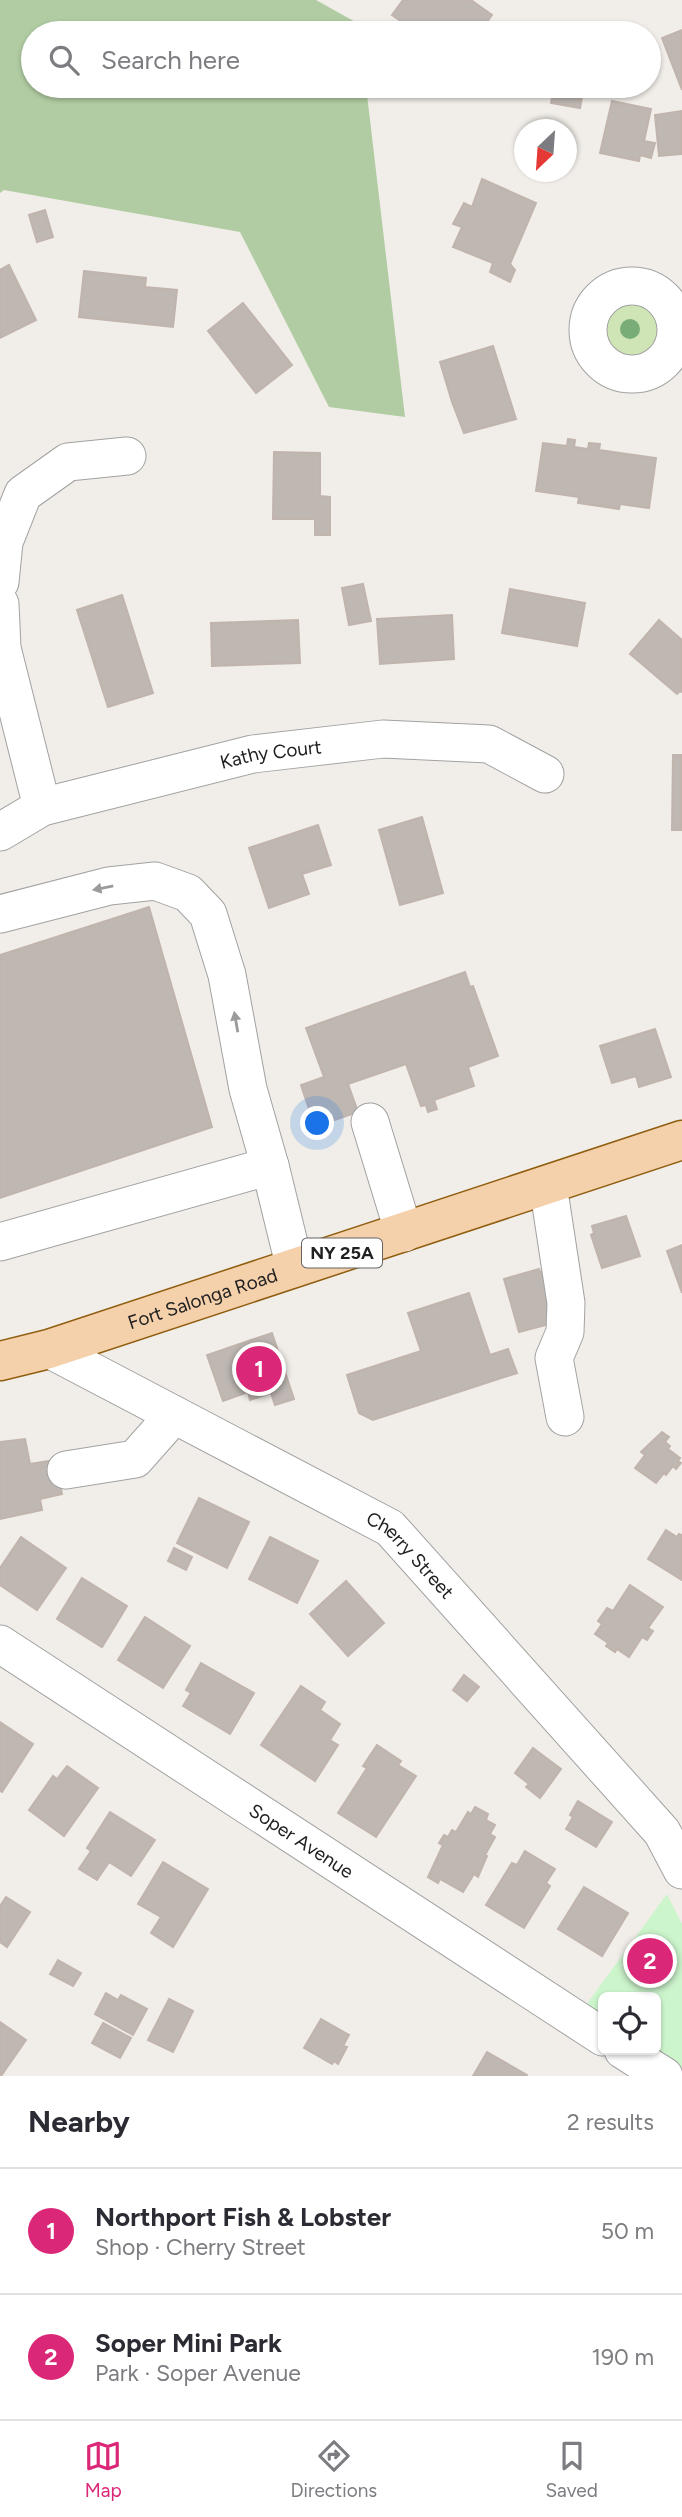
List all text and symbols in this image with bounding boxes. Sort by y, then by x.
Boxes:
search box [21,21,661,98]
icon: search [45,41,83,79]
text: Search here [101,44,240,76]
north arrow [514,119,577,182]
street label: Kathy Court [218,735,323,773]
one-way arrow [92,882,114,893]
one-way arrow [230,1011,241,1033]
your location [300,1106,334,1140]
road number: NY 25A [302,1238,382,1268]
street label: Fort Salonga Road [125,1263,280,1334]
pin: 1 [236,1343,282,1395]
street label: Cherry Street [363,1506,459,1603]
street label: Soper Avenue [245,1798,358,1883]
pin: 2 [627,1935,673,1987]
map controls [598,1992,661,2055]
button: locate [598,1992,661,2055]
text: Nearby [28,2103,130,2140]
text: 2 results [567,2108,654,2136]
text: Northport Fish & Lobster [95,2201,391,2233]
text: 1 [46,2217,56,2245]
text: 50 m [601,2217,654,2245]
text: Shop · Cherry Street [95,2233,306,2261]
text: Soper Mini Park [95,2327,282,2359]
text: 2 [44,2343,58,2371]
text: 190 m [591,2343,654,2371]
text: Park · Soper Avenue [95,2359,301,2387]
tab: Map [84,2437,122,2502]
tab: Directions [290,2437,377,2502]
tab: Saved [545,2437,598,2502]

